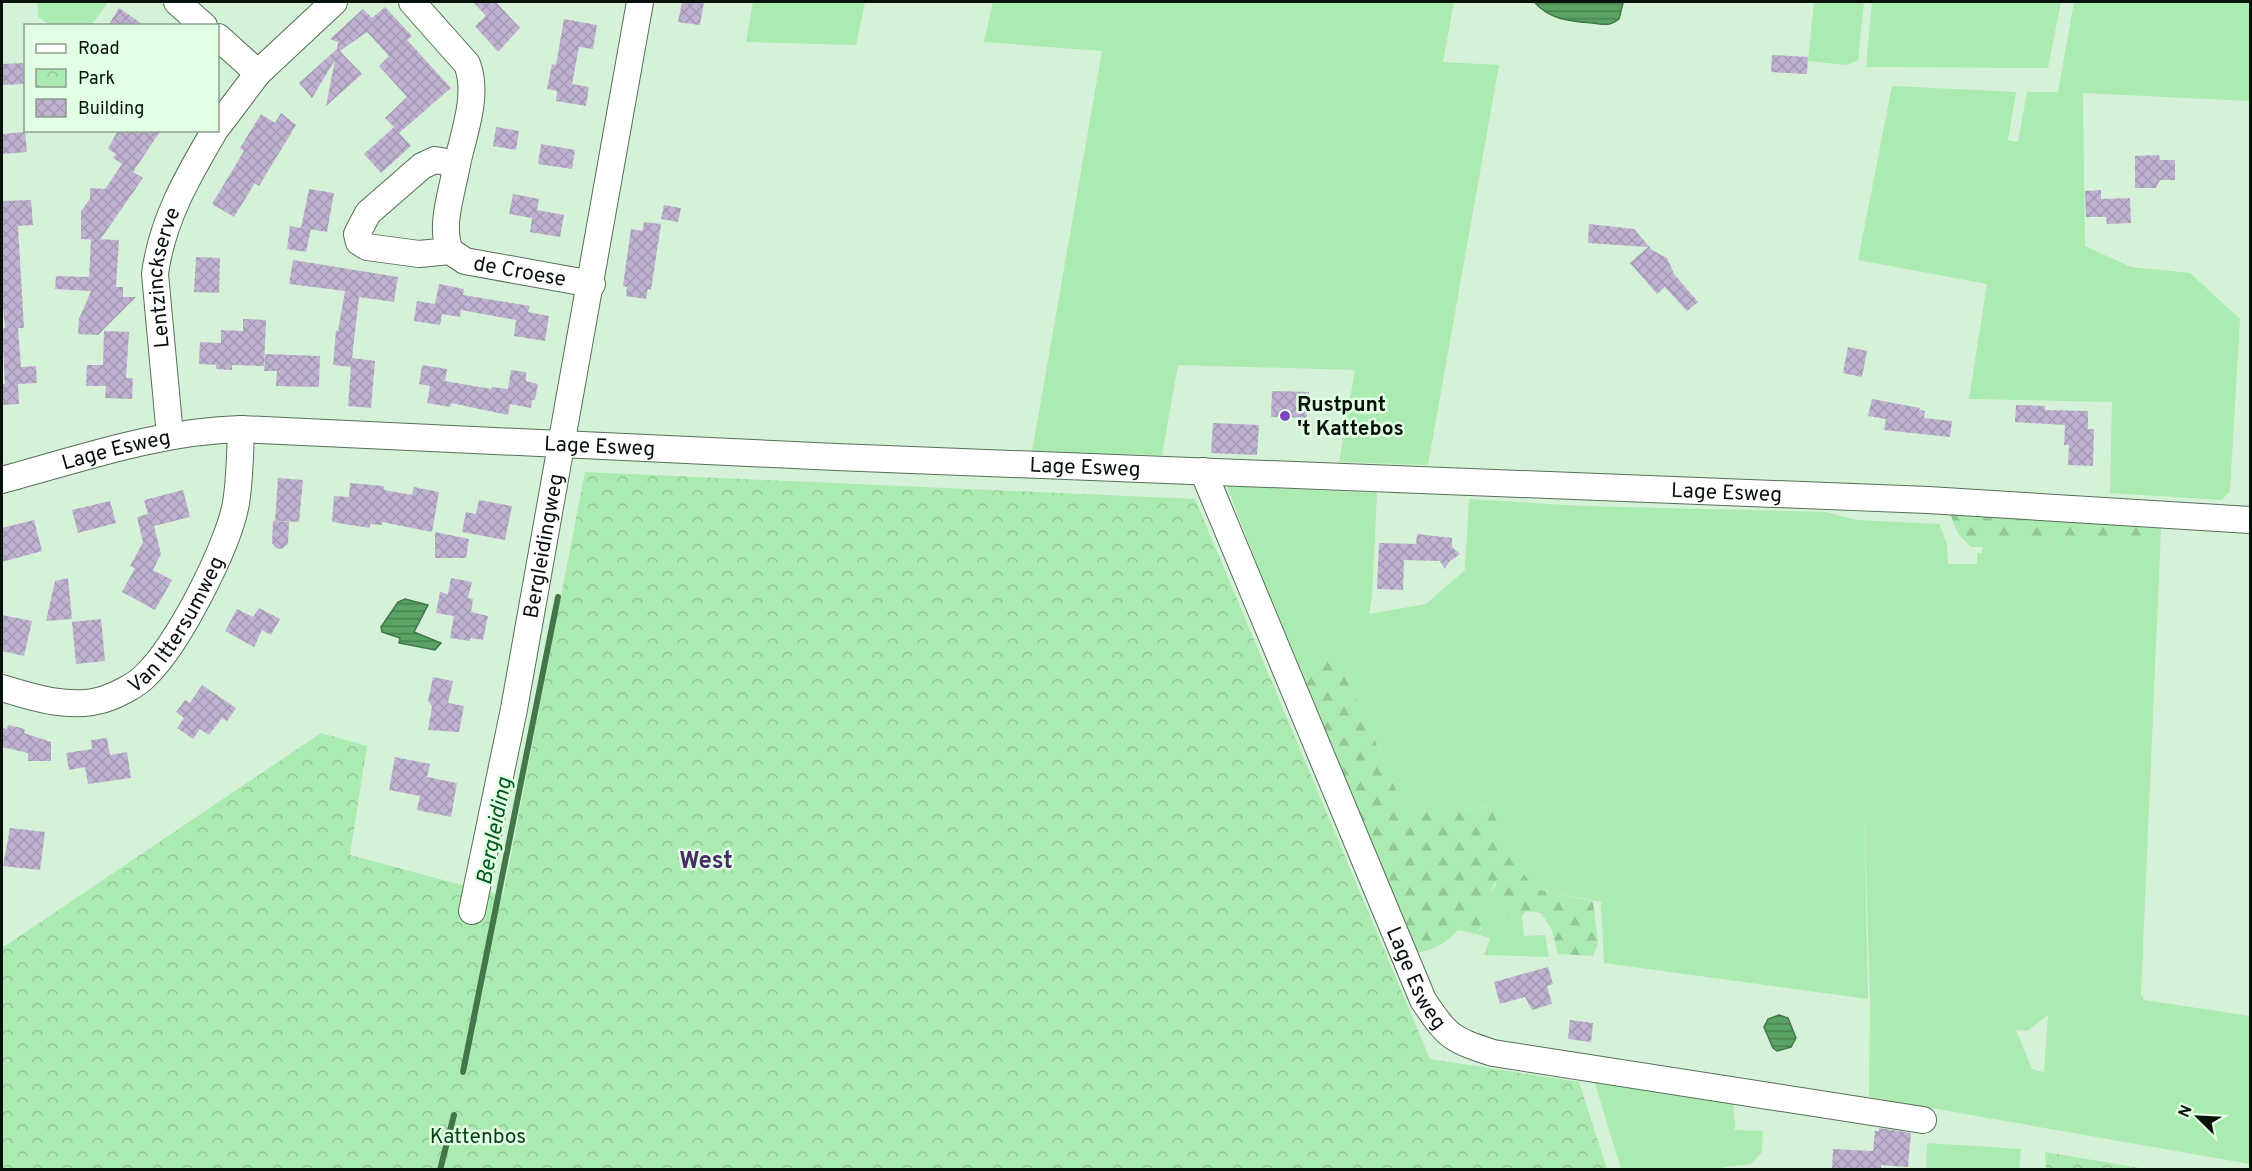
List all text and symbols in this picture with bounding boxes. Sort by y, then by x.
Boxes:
legend [24,24,219,132]
text: Road [78,38,120,61]
text: Park [78,68,115,91]
text: Building [78,98,144,121]
street label: Lentzinckserve [143,203,187,349]
street label: de Croese [471,251,568,294]
place label: Rustpunt 't Kattebos [1297,392,1404,443]
marker: Rustpunt 't Kattebos [1278,409,1292,423]
street label: Lage Esweg [59,425,173,478]
street label: Lage Esweg [543,431,656,463]
street label: Lage Esweg [1029,453,1141,484]
street label: Bergleidingweg [518,472,571,621]
street label: Lage Esweg [1670,478,1783,509]
street label: Van Ittersumweg [123,552,231,700]
water label: Bergleiding [472,774,519,887]
district label: West [679,847,733,877]
street label: Lage Esweg [1379,923,1452,1036]
north arrow [2168,1087,2228,1147]
text: N [2175,1102,2198,1121]
park label: Kattenbos [430,1124,526,1151]

